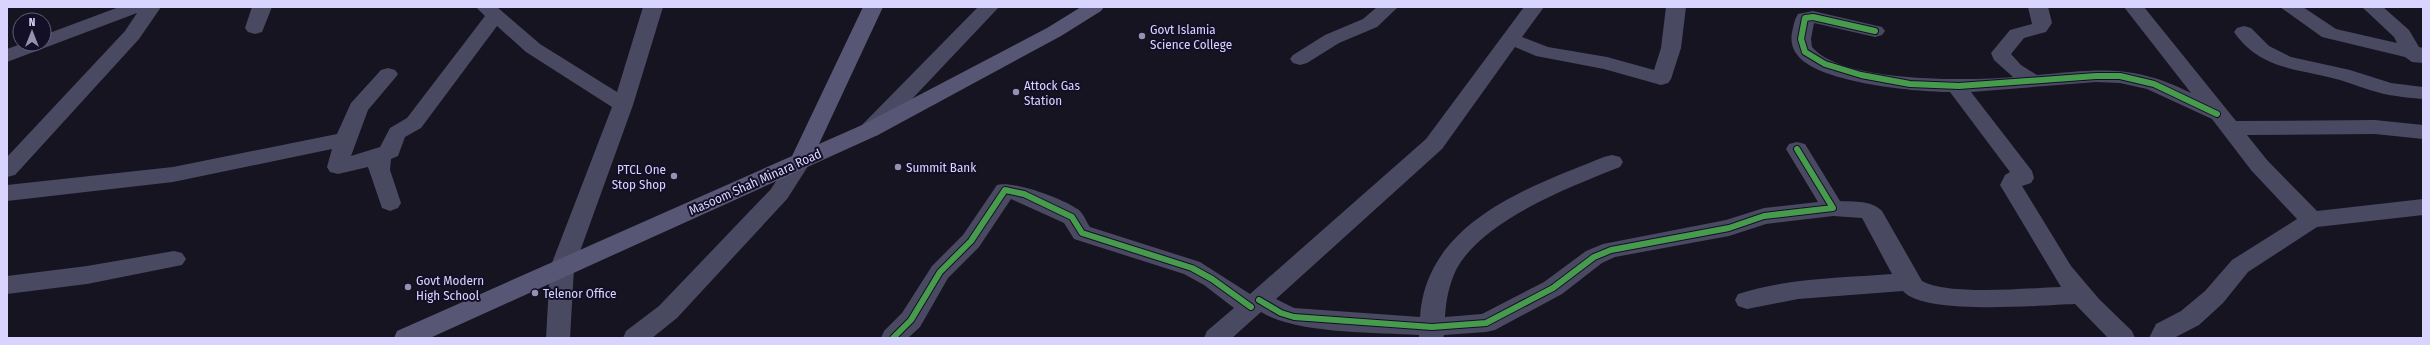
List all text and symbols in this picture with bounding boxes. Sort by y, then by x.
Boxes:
north arrow [12,12,52,52]
text: N [29,16,35,29]
place label: Govt Islamia Science College [1150,22,1232,52]
marker: Govt Islamia Science College [1137,31,1147,41]
place label: Attock Gas Station [1024,78,1080,108]
marker: Attock Gas Station [1011,87,1021,97]
street label: Masoom Shah Minara Road [686,146,824,218]
place label: Summit Bank [906,160,977,175]
place label: PTCL One Stop Shop [612,162,666,192]
marker: Summit Bank [893,162,903,172]
marker: PTCL One Stop Shop [669,171,679,181]
place label: Govt Modern High School [416,273,484,303]
marker: Govt Modern High School [403,282,413,292]
place label: Telenor Office [543,286,616,301]
marker: Telenor Office [530,288,540,298]

